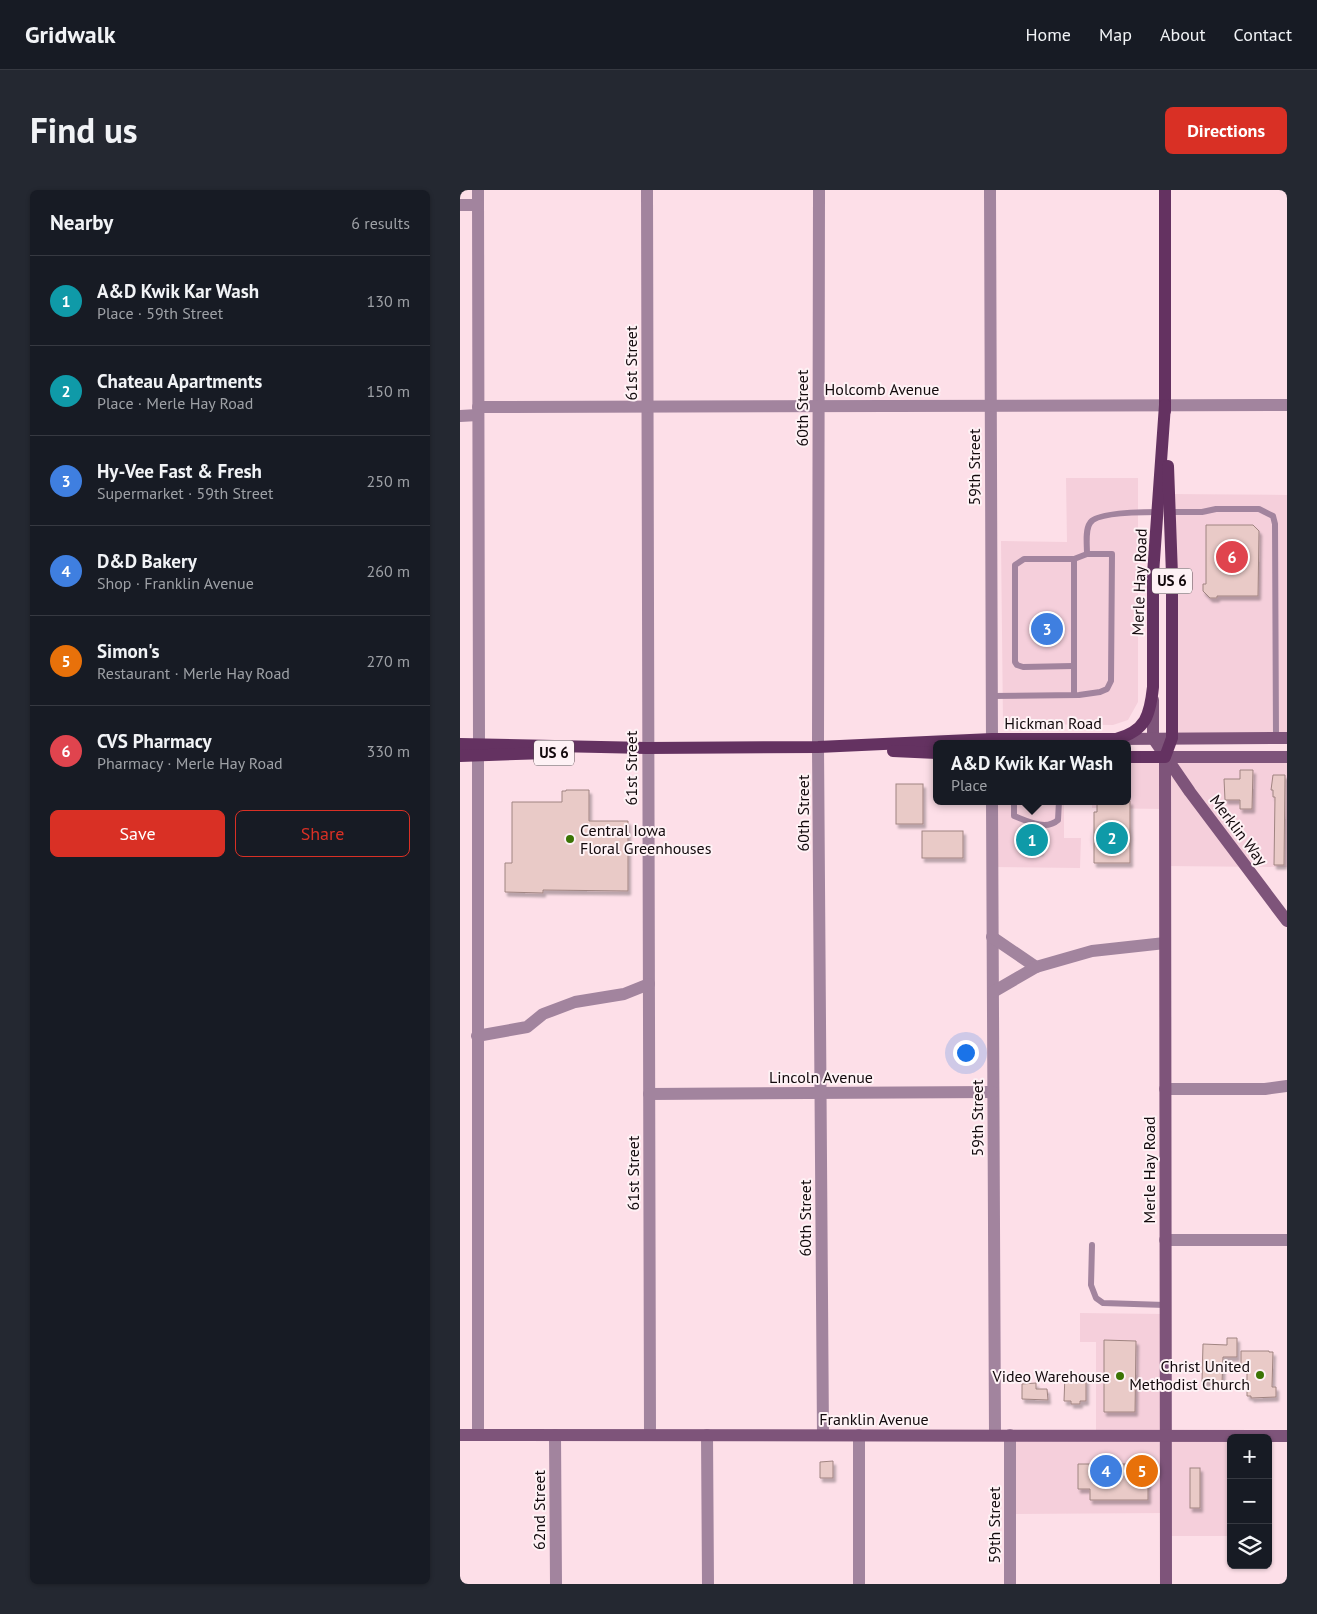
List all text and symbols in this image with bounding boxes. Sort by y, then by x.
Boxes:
text: Gridwalk [25,19,115,50]
text: Home [1025,23,1071,46]
text: Map [1099,23,1132,46]
text: About [1160,23,1206,46]
text: Contact [1234,23,1292,46]
text: Find us [30,107,138,153]
button: Directions [1165,107,1287,154]
text: Nearby [50,209,113,236]
text: 6 results [351,213,410,233]
text: A&D Kwik Kar Wash [97,279,259,303]
text: 1 [61,291,71,311]
text: 130 m [367,291,410,311]
text: Place · 59th Street [97,303,223,323]
street label: 61st Street [621,325,641,400]
text: Chateau Apartments [97,369,262,393]
street label: 60th Street [792,369,812,446]
street label: Holcomb Avenue [825,379,939,399]
text: 2 [61,381,71,401]
text: 150 m [367,381,410,401]
text: Place · Merle Hay Road [97,393,253,413]
street label: 59th Street [964,428,984,505]
text: Hy-Vee Fast & Fresh [97,459,262,483]
text: 3 [61,471,71,491]
text: 250 m [367,471,410,491]
text: Supermarket · 59th Street [97,483,273,503]
street label: Merle Hay Road [1127,528,1151,636]
pin: 6 [1216,538,1248,576]
text: D&D Bakery [97,549,197,573]
text: 4 [61,561,71,581]
text: 260 m [367,561,410,581]
road number: US 6 [1152,568,1192,594]
text: Shop · Franklin Avenue [97,573,254,593]
pin: 3 [1031,610,1063,648]
text: Simon's [97,639,160,663]
text: 5 [61,651,71,671]
text: 270 m [367,651,410,671]
text: Restaurant · Merle Hay Road [97,663,290,683]
street label: Hickman Road [1004,713,1102,733]
text: CVS Pharmacy [97,729,212,753]
street label: 61st Street [621,730,641,805]
road number: US 6 [534,740,574,766]
popup [933,740,1131,805]
text: 6 [61,741,71,761]
text: 330 m [367,741,410,761]
text: A&D Kwik Kar Wash [951,751,1113,775]
text: Pharmacy · Merle Hay Road [97,753,283,773]
street label: 60th Street [793,774,813,851]
text: Place [951,775,988,795]
street label: Merklin Way [1206,791,1272,870]
button: Save [50,810,225,857]
button: Share [235,810,410,857]
pin: 2 [1096,819,1128,857]
place label: Central Iowa Floral Greenhouses [580,820,712,858]
pin: 1 [1016,821,1048,859]
marker: Central Iowa Floral Greenhouses [564,833,576,845]
your location [953,1040,979,1066]
street label: Lincoln Avenue [769,1067,873,1087]
street label: 59th Street [967,1079,987,1156]
street label: Merle Hay Road [1139,1116,1159,1224]
street label: 61st Street [623,1135,643,1210]
street label: 60th Street [795,1179,815,1256]
place label: Christ United Methodist Church [1129,1356,1250,1394]
place label: Video Warehouse [992,1366,1110,1386]
marker: Christ United Methodist Church [1254,1369,1266,1381]
marker: Video Warehouse [1114,1370,1126,1382]
street label: Franklin Avenue [819,1409,929,1429]
map controls [1227,1434,1272,1569]
button: + [1227,1434,1272,1479]
pin: 4 [1090,1452,1122,1490]
pin: 5 [1126,1452,1158,1490]
street label: 62nd Street [529,1469,549,1550]
button: − [1227,1479,1272,1524]
street label: 59th Street [984,1486,1004,1563]
button: layers [1227,1524,1272,1569]

